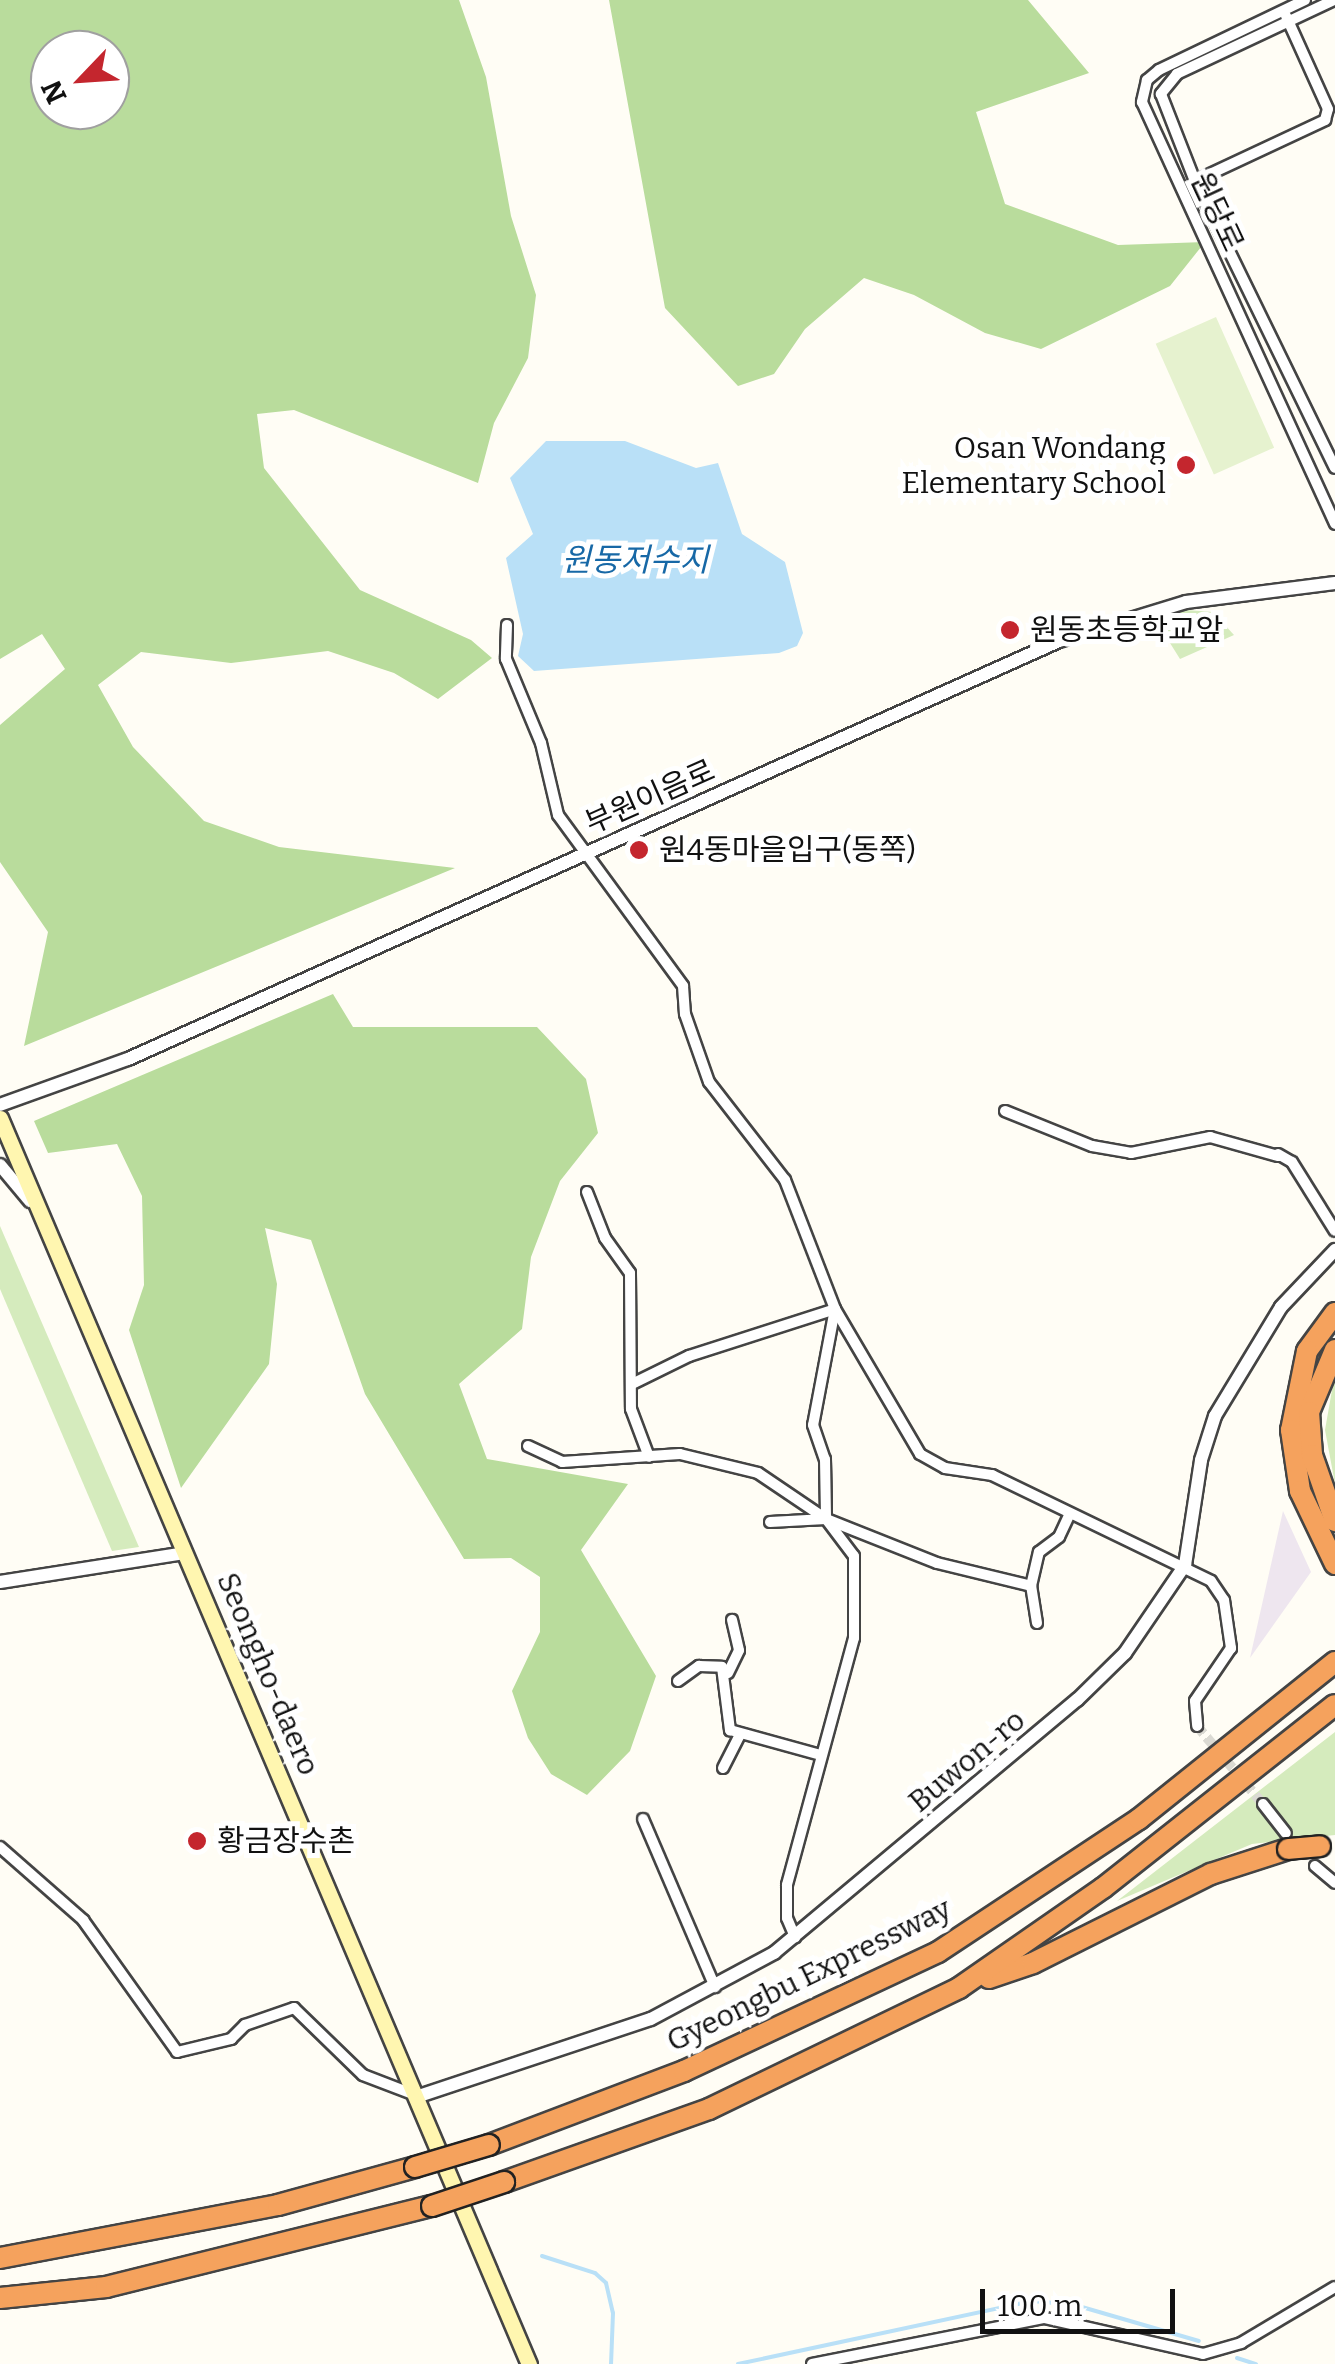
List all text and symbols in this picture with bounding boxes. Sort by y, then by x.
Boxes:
north arrow [30,30,130,130]
text: N [35,75,74,109]
street label: 원당로 [1183,167,1251,257]
place label: Osan Wondang Elementary School [902,430,1166,500]
marker: Osan Wondang Elementary School [1175,454,1197,476]
water label: 원동저수지 [561,541,709,579]
place label: 원동초등학교앞 [1030,612,1223,648]
marker: 원동초등학교앞 [999,619,1021,641]
street label: 부원이음로 [580,752,720,842]
place label: 원4동마을입구(동쪽) [659,832,916,868]
marker: 원4동마을입구(동쪽) [628,839,650,861]
street label: Seongho-daero [209,1567,327,1781]
street label: Buwon-ro [902,1702,1032,1820]
place label: 황금장수촌 [217,1823,355,1859]
marker: 황금장수촌 [186,1830,208,1852]
street label: Gyeongbu Expressway [661,1891,957,2059]
scale bar [985,2269,1180,2331]
text: 100 m [997,2288,1082,2324]

